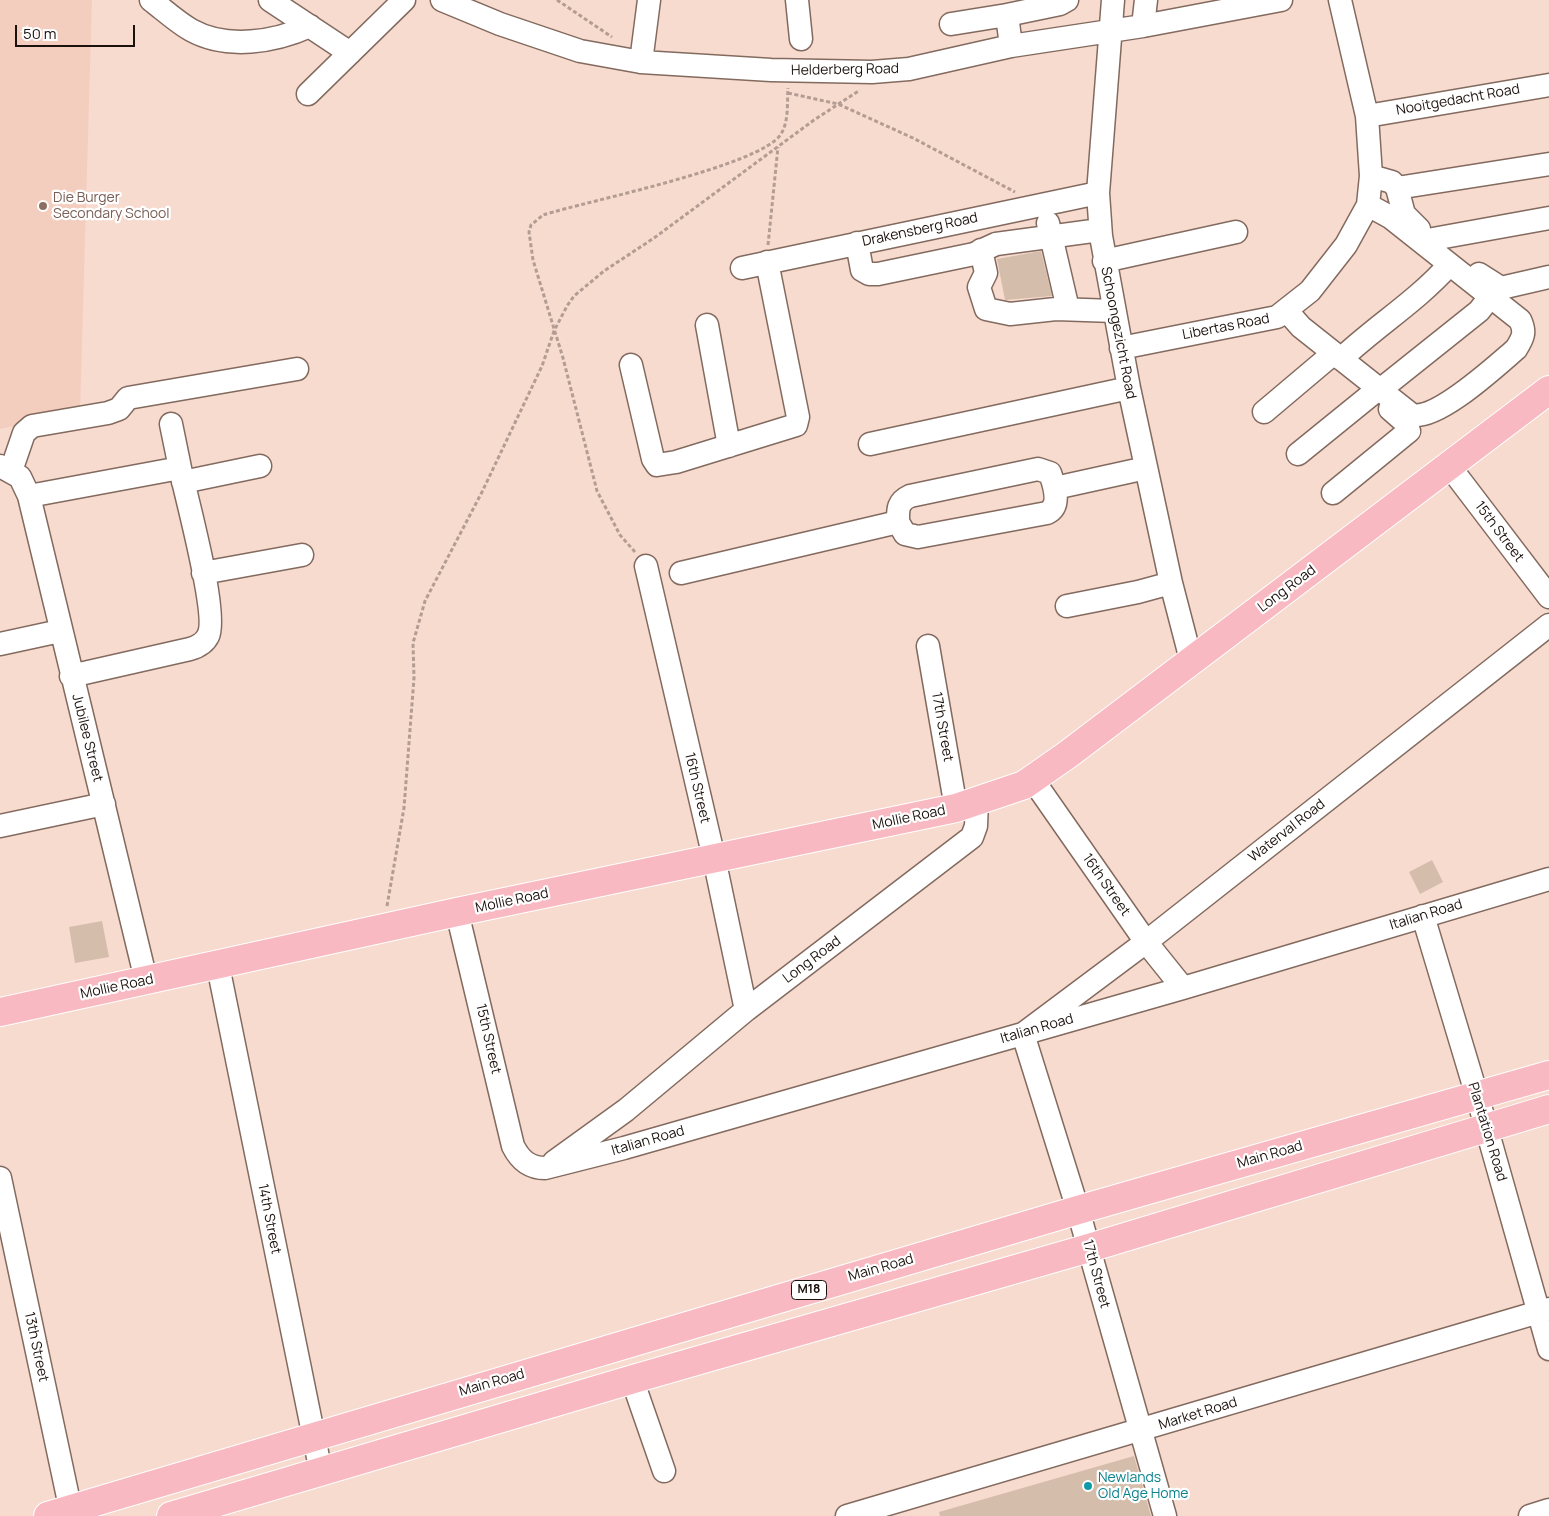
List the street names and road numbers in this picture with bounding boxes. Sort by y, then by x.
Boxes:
street label: Helderberg Road [791,61,899,79]
street label: Nooitgedacht Road [1395,81,1521,119]
street label: Drakensberg Road [861,210,979,250]
street label: Schoongezicht Road [1097,265,1139,401]
street label: Libertas Road [1181,310,1271,344]
street label: 15th Street [1471,498,1527,566]
street label: Long Road [1255,562,1319,616]
street label: 17th Street [928,691,956,763]
street label: Jubilee Street [68,692,106,784]
street label: 16th Street [681,751,713,825]
street label: Waterval Road [1245,796,1329,866]
street label: Mollie Road [871,802,947,834]
street label: 16th Street [1078,851,1134,919]
street label: Mollie Road [474,885,550,917]
street label: Italian Road [1388,896,1464,934]
street label: Long Road [780,933,844,987]
street label: Mollie Road [79,971,155,1003]
street label: 15th Street [472,1002,504,1076]
street label: Italian Road [999,1011,1075,1047]
street label: Plantation Road [1464,1080,1510,1184]
street label: Italian Road [610,1123,686,1159]
street label: Main Road [1235,1138,1305,1172]
street label: 14th Street [254,1182,284,1256]
street label: 17th Street [1079,1238,1113,1310]
street label: Main Road [846,1251,916,1285]
road number: M18 [792,1280,826,1300]
street label: 13th Street [20,1311,52,1383]
street label: Main Road [457,1366,527,1400]
street label: Market Road [1157,1394,1239,1434]

